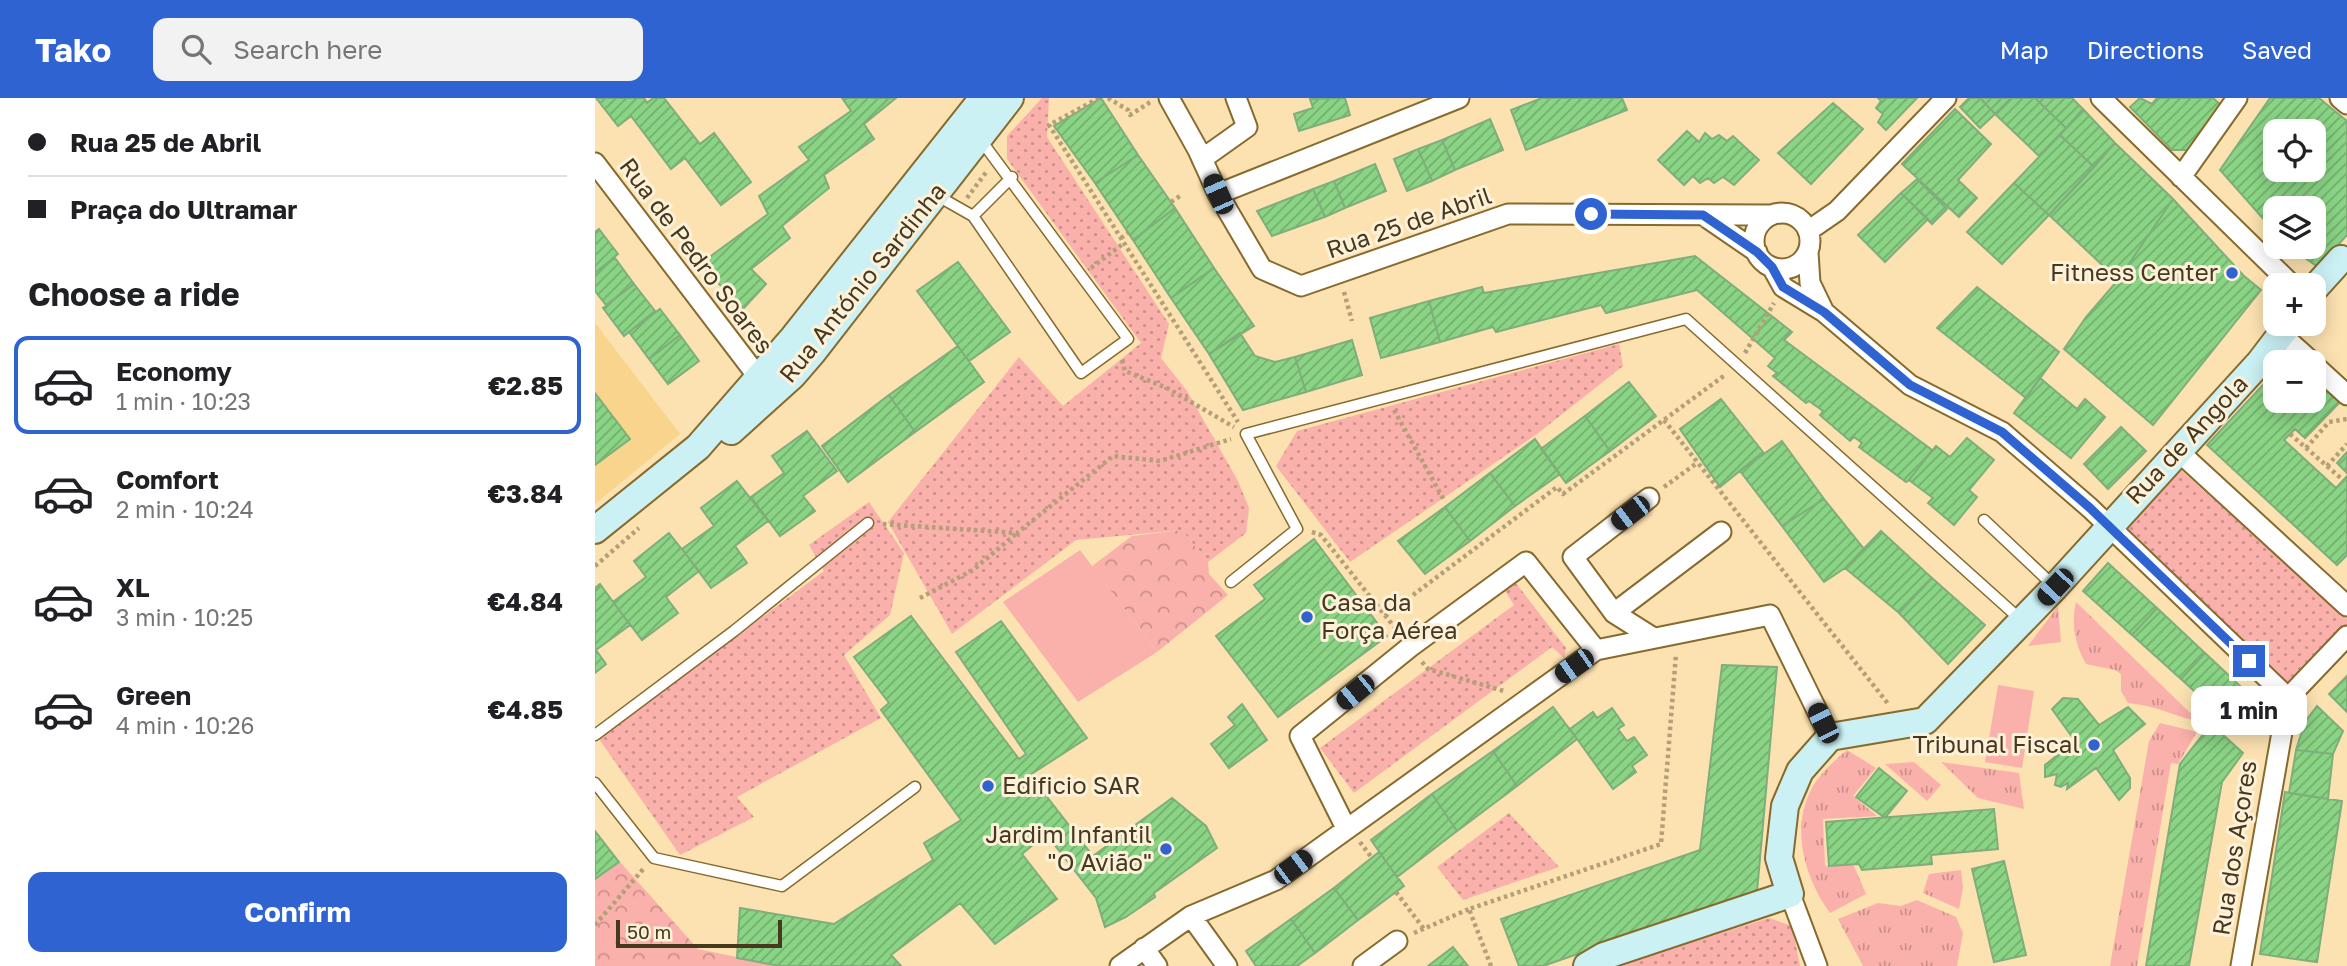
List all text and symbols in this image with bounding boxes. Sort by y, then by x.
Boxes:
search box [153,18,643,81]
text: Tako [35,30,111,69]
icon: search [177,30,215,68]
text: Search here [233,34,382,65]
text: Map [2000,35,2049,64]
text: Directions [2087,35,2204,64]
text: Saved [2242,35,2312,64]
map controls [2263,119,2326,413]
button: locate [2263,119,2326,182]
text: Rua 25 de Abril [70,127,261,158]
street label: Rua de Pedro Soares [614,152,780,359]
car [1200,171,1237,217]
street label: Rua António Sardinha [772,176,951,388]
street label: Rua 25 de Abril [1322,180,1495,263]
text: Praça do Ultramar [70,194,297,225]
button: layers [2263,196,2326,259]
route start [1575,198,1607,230]
place label: Fitness Center [2050,257,2218,286]
marker: Fitness Center [2224,265,2240,281]
button: + [2263,273,2326,336]
text: Choose a ride [28,275,240,313]
button: − [2263,350,2326,413]
icon: car [32,354,95,417]
text: Economy [116,356,232,387]
street label: Rua de Angola [2119,368,2253,510]
text: €2.85 [488,370,563,401]
text: 1 min · 10:23 [116,387,251,415]
icon: car [32,462,95,525]
text: Comfort [116,464,219,495]
text: €3.84 [488,478,563,509]
car [1607,492,1654,534]
text: 2 min · 10:24 [116,495,254,523]
car [2033,564,2078,610]
icon: car [32,570,95,633]
text: XL [116,572,150,603]
text: €4.84 [487,586,563,617]
place label: Casa da Força Aérea [1321,587,1458,644]
text: 3 min · 10:25 [116,603,253,631]
marker: Casa da Força Aérea [1299,609,1315,625]
car [1551,645,1598,687]
route end [2233,645,2265,677]
car [1333,671,1378,713]
icon: car [32,678,95,741]
text: Green [116,680,191,711]
callout: 1 min [2191,686,2307,734]
text: €4.85 [488,694,563,725]
text: 1 min [2220,696,2278,724]
car [1805,700,1842,746]
text: 4 min · 10:26 [116,711,254,739]
place label: Tribunal Fiscal [1912,729,2080,758]
marker: Tribunal Fiscal [2086,737,2102,753]
street label: Rua dos Açores [2205,758,2262,937]
place label: Edificio SAR [1002,770,1140,799]
marker: Edificio SAR [980,778,996,794]
place label: Jardim Infantil "O Avião" [985,819,1152,876]
marker: Jardim Infantil "O Avião" [1158,841,1174,857]
car [1270,846,1317,888]
button: Confirm [28,872,567,952]
scale bar [616,917,782,949]
text: 50 m [627,920,671,943]

